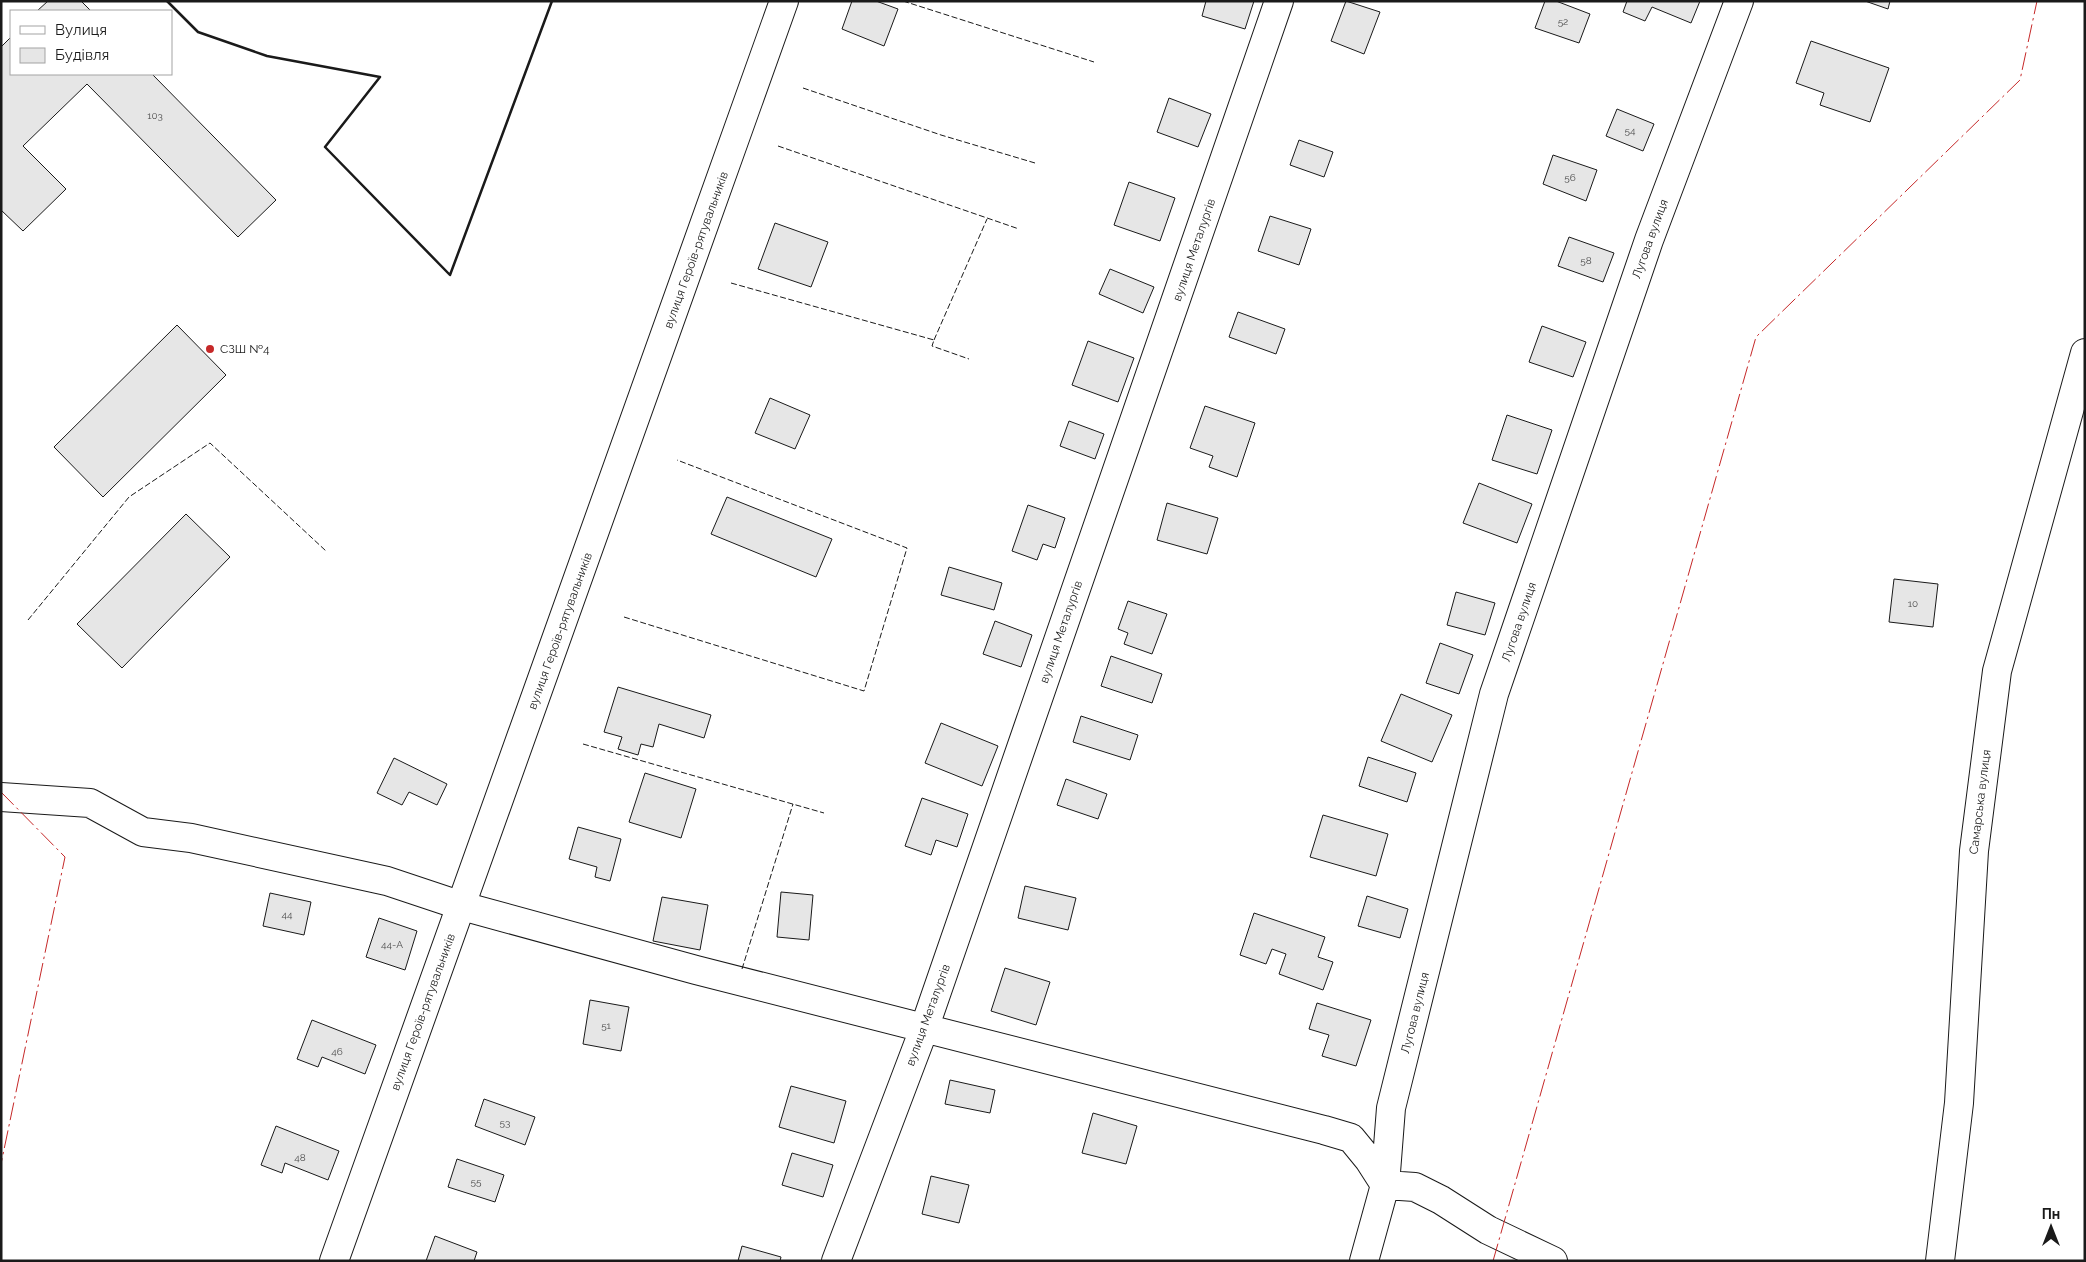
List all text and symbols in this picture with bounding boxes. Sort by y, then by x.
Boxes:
legend [10,10,172,75]
house number: 52 [1558,16,1568,27]
text: Вулиця [55,21,107,39]
text: Будівля [55,46,109,64]
house number: 103 [147,110,163,121]
house number: 54 [1625,125,1636,136]
street label: вулиця Героїв-рятувальників [661,170,731,330]
house number: 56 [1564,172,1576,183]
street label: вулиця Металургів [1170,197,1218,303]
street label: Лугова вулиця [1629,197,1671,281]
house number: 58 [1580,255,1592,266]
place label: СЗШ №4 [220,342,270,356]
marker: СЗШ №4 [204,343,216,355]
street label: вулиця Героїв-рятувальників [525,551,595,711]
street label: вулиця Металургів [1037,579,1085,685]
street label: Лугова вулиця [1499,580,1539,664]
house number: 10 [1908,598,1918,609]
street label: Самарська вулиця [1967,749,1993,855]
house number: 44 [282,909,293,920]
street label: вулиця Героїв-рятувальників [388,932,458,1092]
house number: 44-А [381,939,403,950]
street label: вулиця Металургів [903,962,953,1068]
street label: Лугова вулиця [1398,971,1432,1055]
house number: 51 [601,1020,612,1031]
house number: 46 [331,1046,343,1057]
house number: 53 [500,1117,510,1128]
house number: 48 [294,1152,306,1163]
house number: 55 [471,1176,482,1187]
north arrow [2026,1202,2076,1252]
text: Пн [2042,1206,2060,1222]

